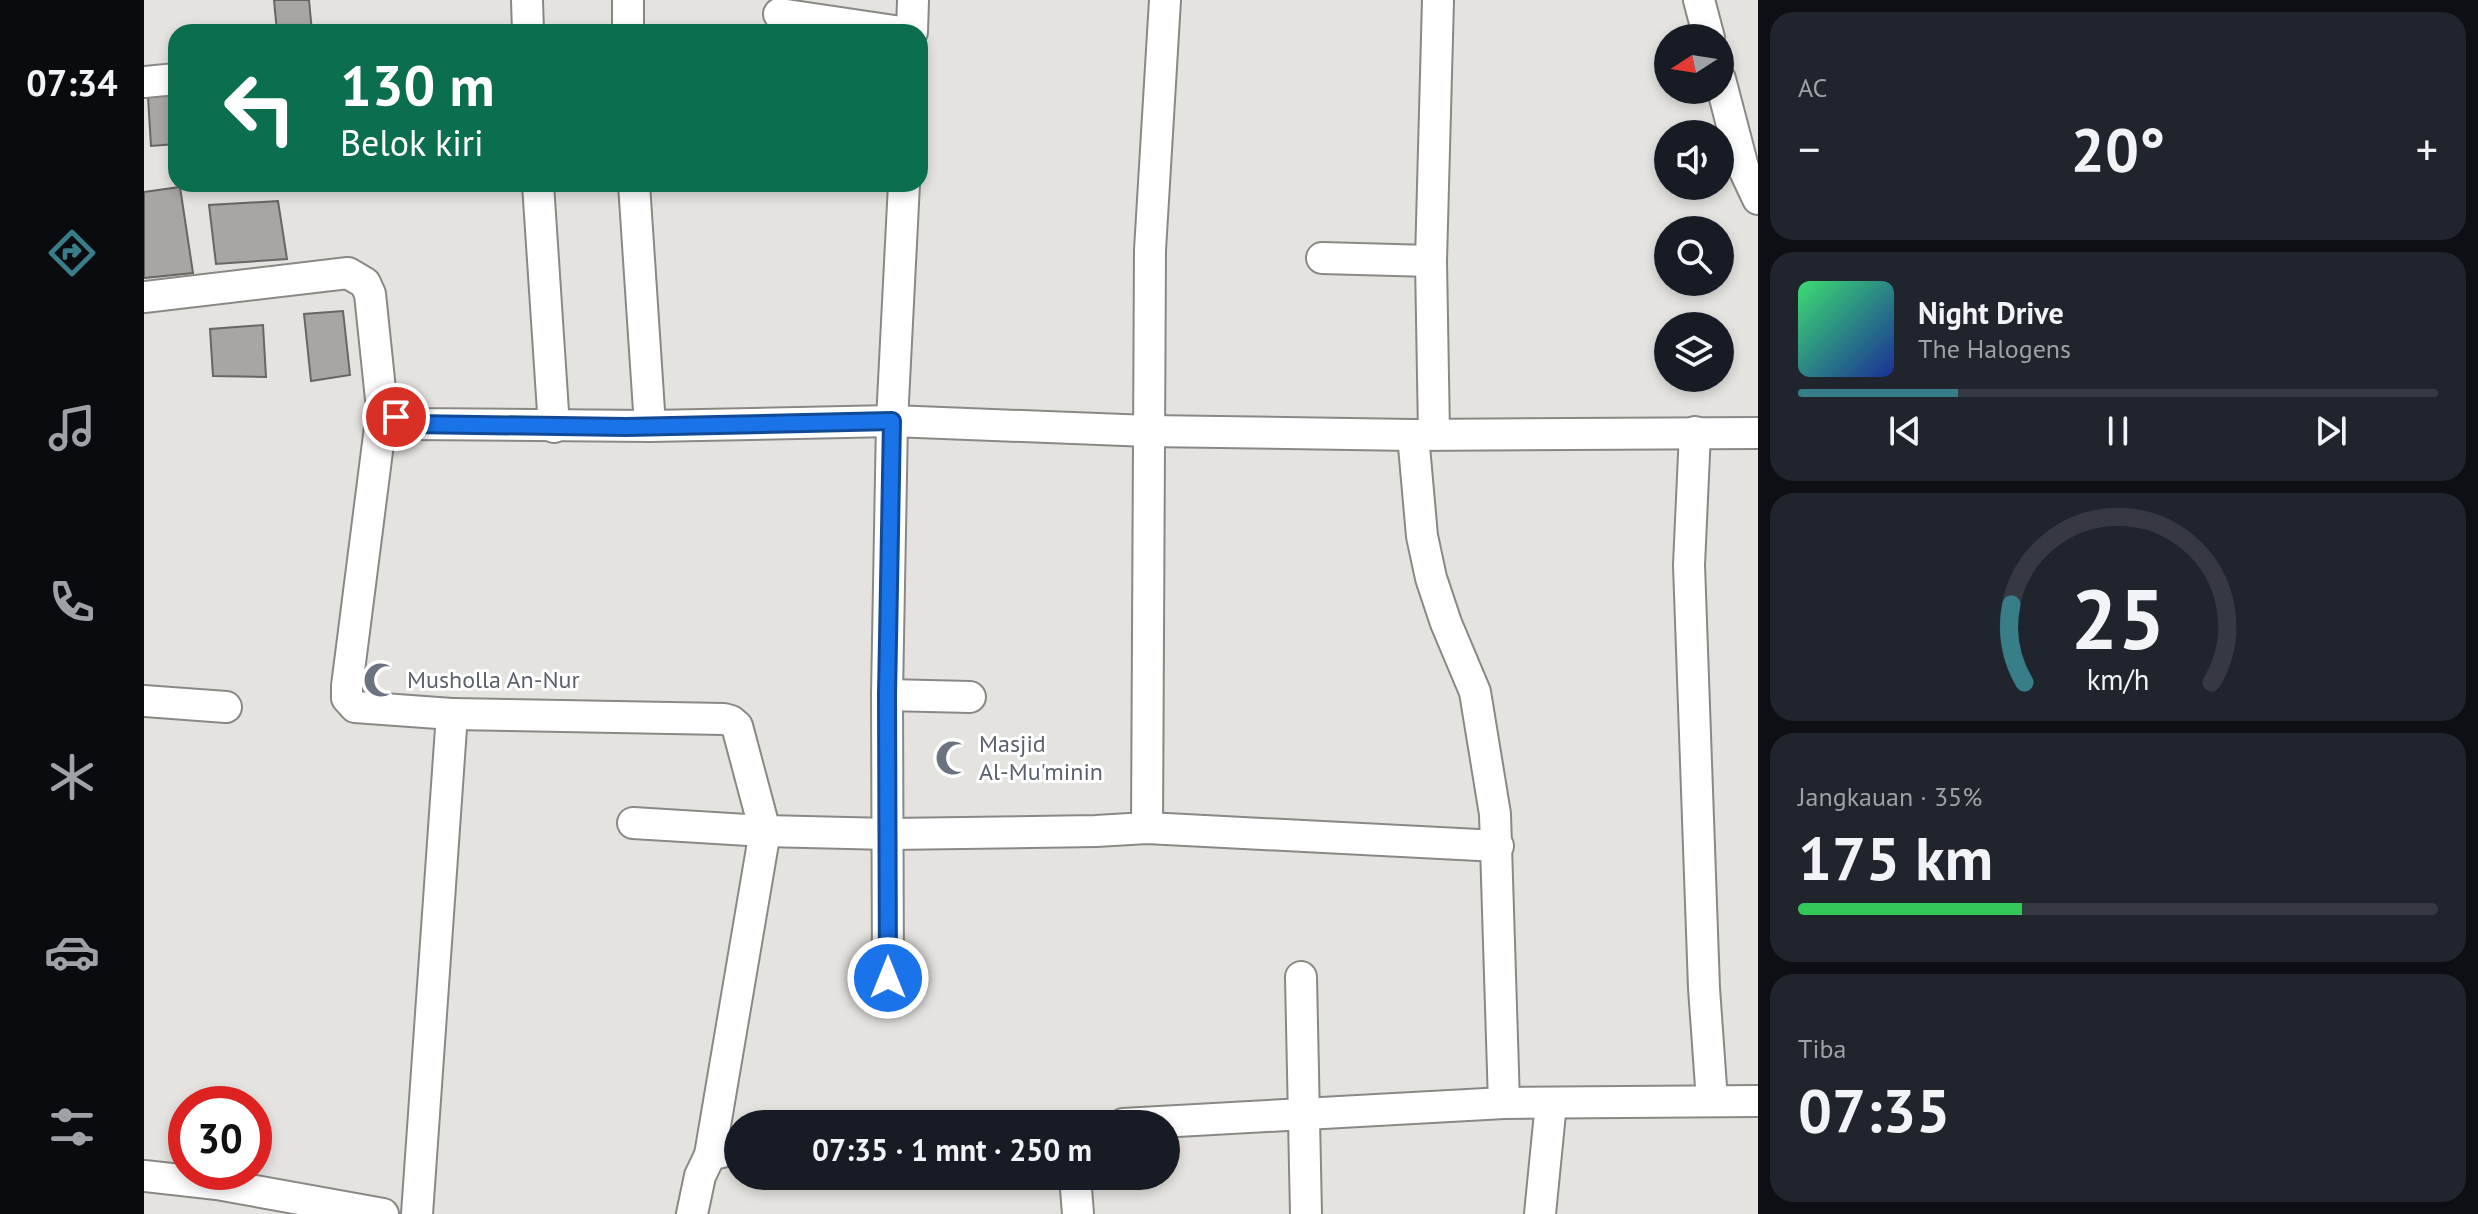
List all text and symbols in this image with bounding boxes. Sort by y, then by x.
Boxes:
north arrow [1654,24,1734,104]
map controls [1654,24,1734,392]
text: 130 m [340,49,495,121]
icon: left [208,56,312,160]
text: 07:34 [26,59,118,106]
text: AC [1798,71,1827,104]
text: 20° [2071,110,2165,188]
text: Belok kiri [340,119,484,166]
button: sound [1654,120,1734,200]
text: − [1798,120,1820,177]
text: + [2416,120,2438,177]
button: search [1654,216,1734,296]
icon: directions [44,225,100,281]
text: Night Drive [1918,293,2064,332]
button: layers [1654,312,1734,392]
text: The Halogens [1918,332,2071,365]
pin [362,383,430,451]
icon: arrive [374,395,418,439]
icon: music [44,400,100,456]
icon: previous [1883,409,1927,453]
icon: pause [2096,409,2140,453]
icon: next [2309,409,2353,453]
text: 25 [2071,564,2165,672]
icon: phone [44,574,100,630]
mosque icon: Musholla An-Nur [362,661,400,699]
text: km/h [2087,661,2149,698]
place label: Musholla An-Nur [407,664,580,695]
place label: Masjid Al-Mu'minin [979,728,1103,787]
mosque icon: Masjid Al-Mu'minin [934,739,972,777]
icon: climate [44,749,100,805]
text: Jangkauan · 35% [1798,780,1982,813]
text: 175 km [1798,819,1993,897]
icon: car [44,924,100,980]
position arrow [846,936,930,1020]
text: Tiba [1798,1032,1846,1065]
text: 07:35 [1798,1071,1950,1149]
speed limit sign: 30 [168,1086,272,1190]
icon: filters [44,1099,100,1155]
text: 07:35 · 1 mnt · 250 m [812,1130,1092,1169]

